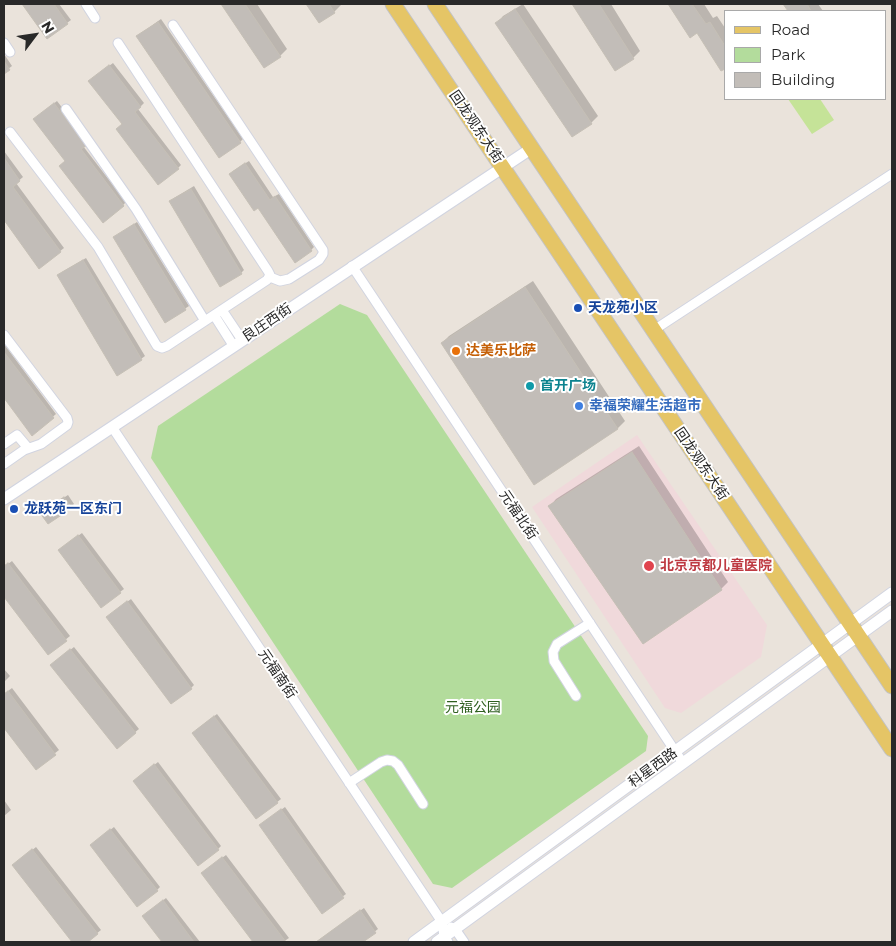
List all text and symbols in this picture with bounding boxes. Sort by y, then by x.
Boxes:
north arrow [10,10,60,60]
legend [724,10,886,100]
text: N [37,18,58,37]
text: Road [771,20,810,39]
text: Park [771,45,805,64]
text: Building [771,70,835,89]
street label: 回龙观东大街 [446,87,506,167]
street label: 良庄西街 [239,300,295,346]
place label: 天龙苑小区 [588,300,658,316]
marker: 天龙苑小区 [572,302,584,314]
place label: 达美乐比萨 [466,343,536,359]
marker: 达美乐比萨 [450,345,462,357]
place label: 首开广场 [540,378,596,394]
marker: 首开广场 [524,380,536,392]
place label: 幸福荣耀生活超市 [589,398,701,414]
marker: 幸福荣耀生活超市 [573,400,585,412]
street label: 回龙观东大街 [671,424,731,504]
street label: 元福北街 [495,487,541,543]
place label: 龙跃苑一区东门 [24,501,122,517]
marker: 龙跃苑一区东门 [8,503,20,515]
place label: 北京京都儿童医院 [660,558,772,574]
marker: 北京京都儿童医院 [642,559,656,573]
street label: 元福南街 [254,646,300,702]
park label: 元福公园 [445,700,501,716]
street label: 科星西路 [625,745,681,791]

